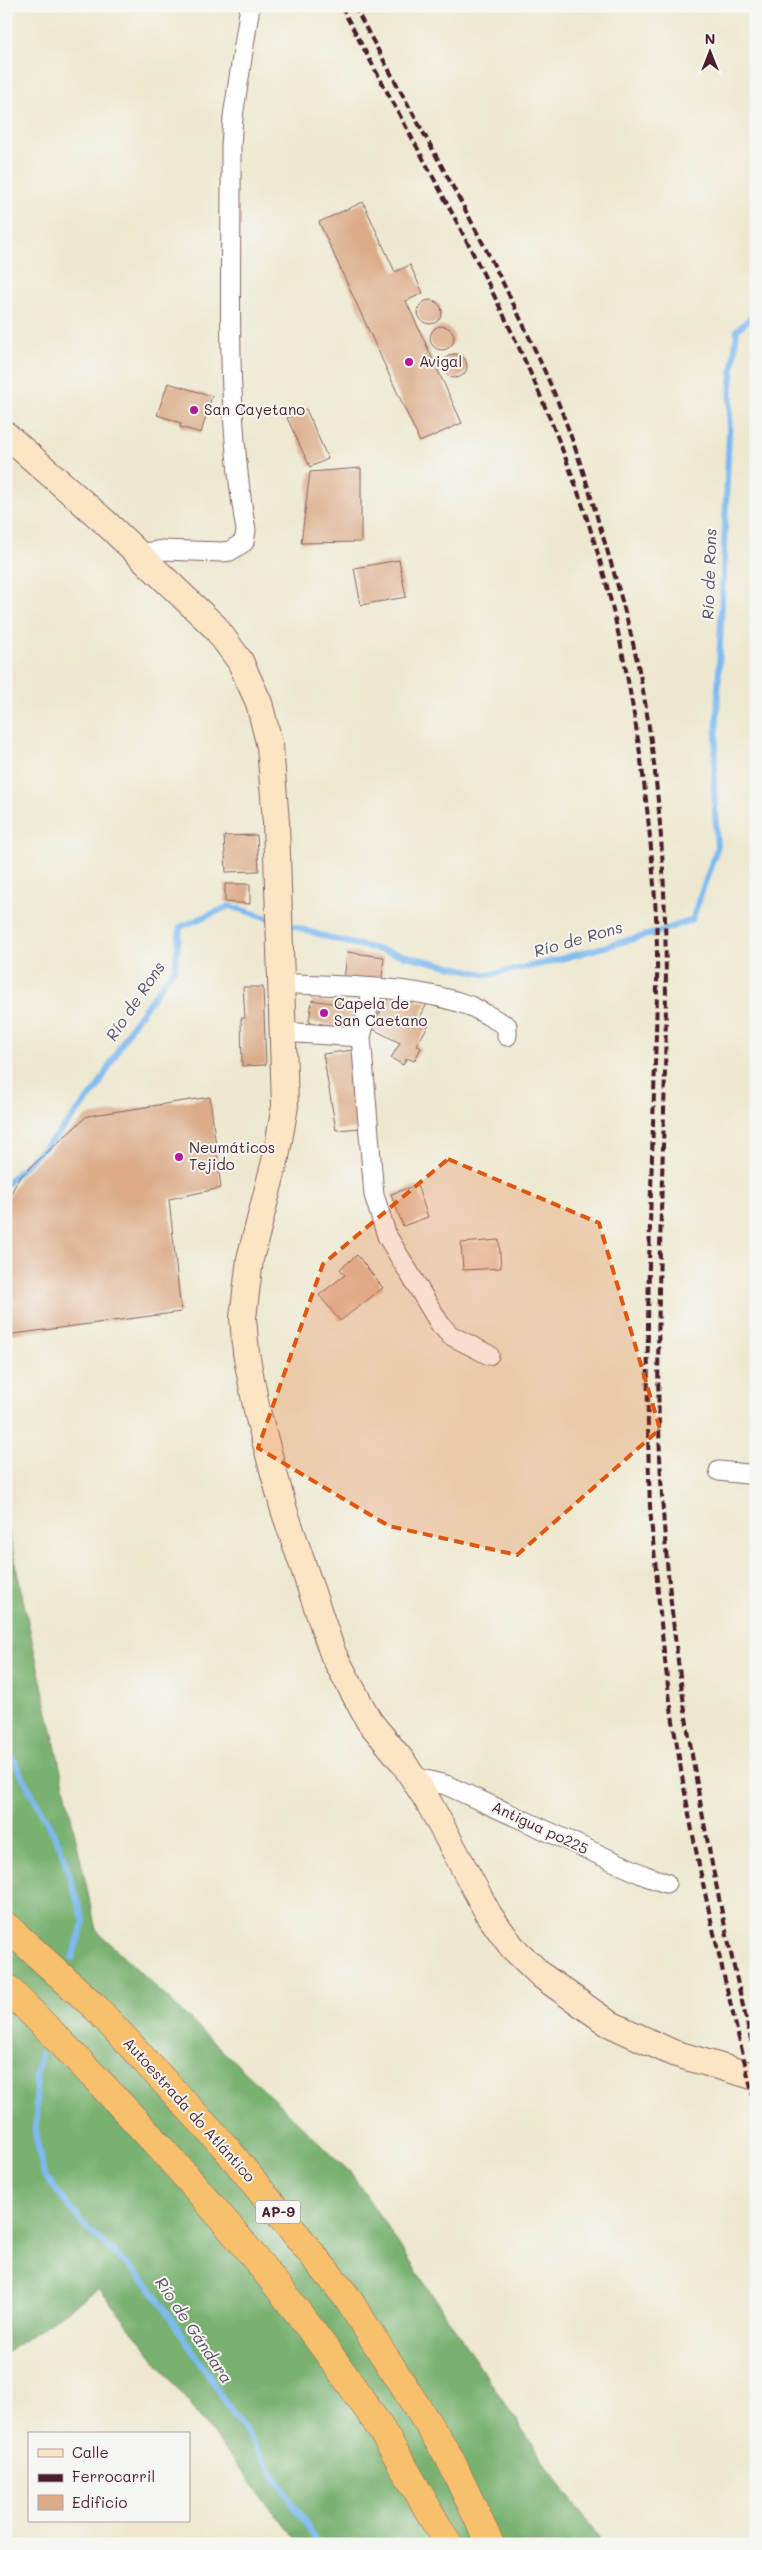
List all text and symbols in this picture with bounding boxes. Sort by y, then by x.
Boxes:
north arrow [684,28,734,78]
text: N [705,29,715,48]
place label: Avigal [419,351,462,371]
marker: Avigal [403,356,415,368]
place label: San Cayetano [204,399,305,419]
marker: San Cayetano [188,404,200,416]
water label: Río de Rons [696,528,721,620]
water label: Río de Rons [531,916,625,961]
water label: Río de Rons [100,957,169,1045]
place label: Capela de San Caetano [334,993,427,1030]
marker: Capela de San Caetano [318,1007,330,1019]
place label: Neumáticos Tejido [189,1137,275,1174]
marker: Neumáticos Tejido [173,1151,185,1163]
street label: Antigua po225 [489,1796,592,1858]
street label: Autoestrada do Atlántico [119,2033,260,2186]
road number: AP-9 [256,2200,300,2224]
water label: Río de Gándara [151,2273,238,2387]
legend [28,2432,190,2522]
text: Calle [72,2442,109,2462]
text: Ferrocarril [72,2466,155,2486]
text: Edificio [72,2492,128,2512]

